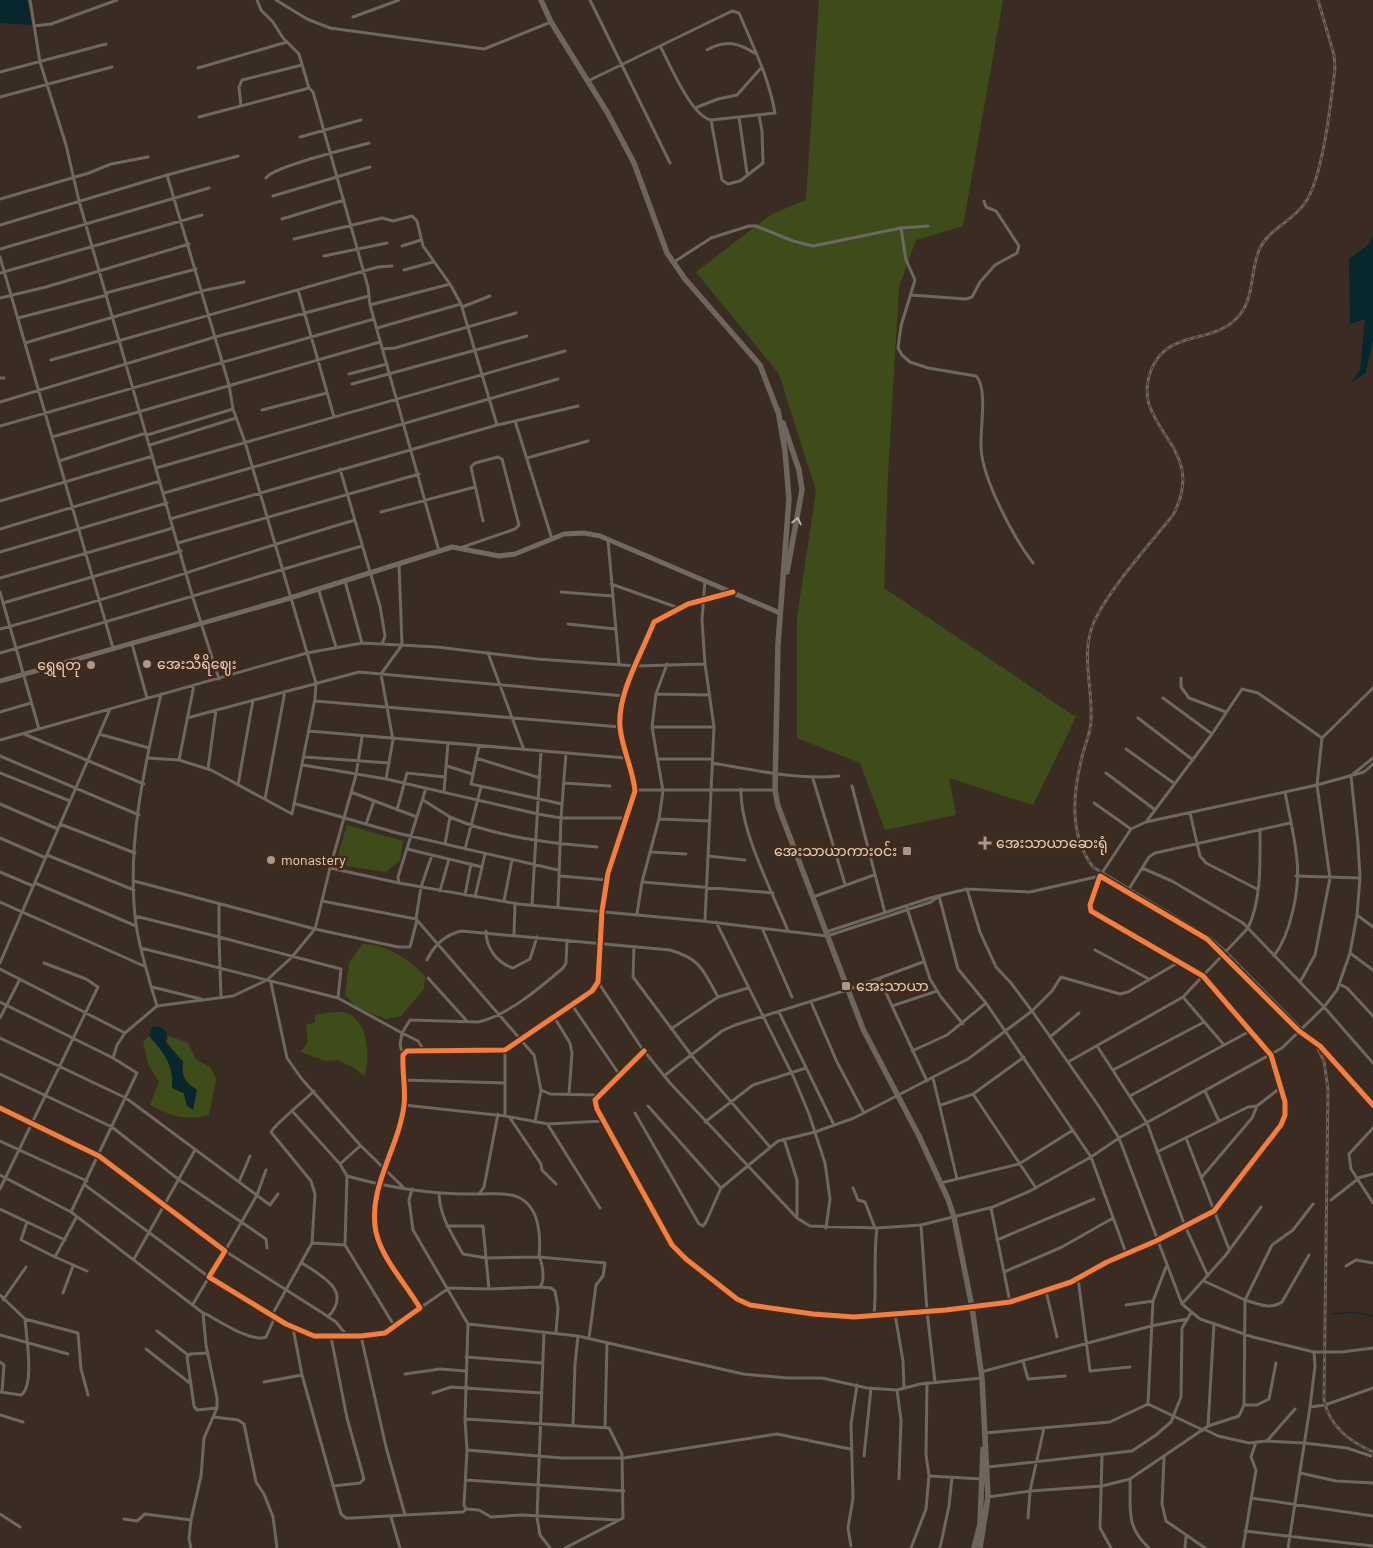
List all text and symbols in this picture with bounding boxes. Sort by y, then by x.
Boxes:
one-way arrow [792,517,802,525]
place label: အေးသီရိဈေး [157,654,237,676]
place label: ရွှေရတု [37,656,81,677]
marker: အေးသီရိဈေး [141,658,153,670]
marker: ရွှေရတု [85,659,97,671]
place label: အေးသာယာဆေးရုံ [996,834,1108,855]
marker: အေးသာယာဆေးရုံ [978,836,992,850]
place label: အေးသာယာကားဝင်း [774,841,897,859]
marker: အေးသာယာကားဝင်း [901,845,913,857]
place label: monastery [281,851,346,868]
marker: monastery [265,854,277,866]
place label: အေးသာယာ [856,977,929,994]
marker: အေးသာယာ [840,980,852,992]

